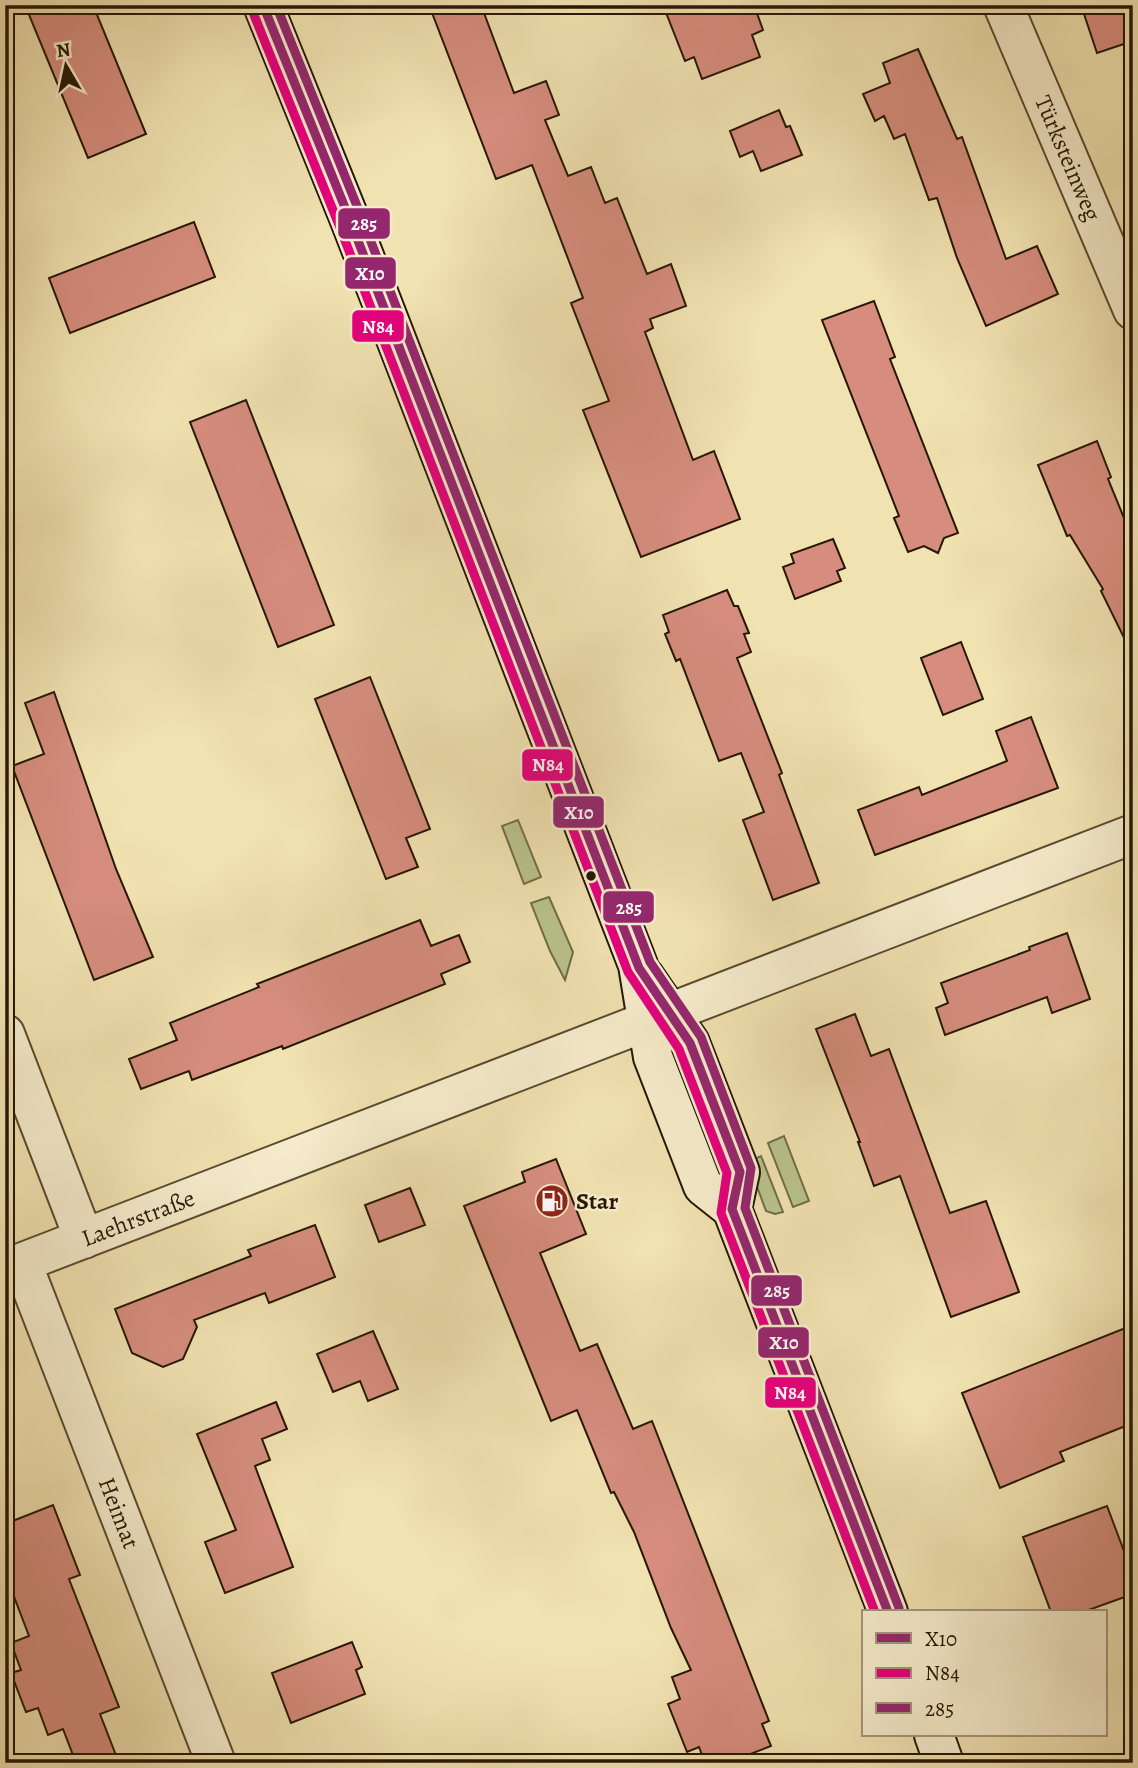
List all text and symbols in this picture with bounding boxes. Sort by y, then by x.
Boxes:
north arrow [32,32,102,102]
text: N [55,36,73,64]
street label: Türksteinweg [1027,90,1109,226]
line badge: 285 [337,207,391,240]
text: 285 [351,211,377,237]
line badge: X10 [344,256,397,290]
text: X10 [355,261,385,287]
line badge: N84 [351,309,405,343]
text: N84 [362,314,394,340]
line badge: N84 [521,748,574,782]
text: N84 [532,752,564,778]
line badge: X10 [552,795,605,829]
text: X10 [564,800,594,826]
unlabelled marker [584,869,598,883]
line badge: 285 [602,890,655,924]
text: 285 [616,895,642,921]
street label: Laehrstraße [77,1182,199,1254]
fuel station icon: Star [533,1182,571,1220]
place label: Star [576,1185,618,1217]
line badge: 285 [750,1274,803,1307]
text: 285 [764,1278,790,1304]
line badge: X10 [757,1326,810,1359]
text: X10 [769,1330,799,1356]
line badge: N84 [764,1376,817,1409]
text: N84 [774,1380,806,1406]
street label: Heimat [91,1473,147,1553]
legend [862,1610,1106,1736]
text: X10 [925,1625,957,1653]
text: N84 [925,1659,960,1687]
text: 285 [925,1695,954,1723]

